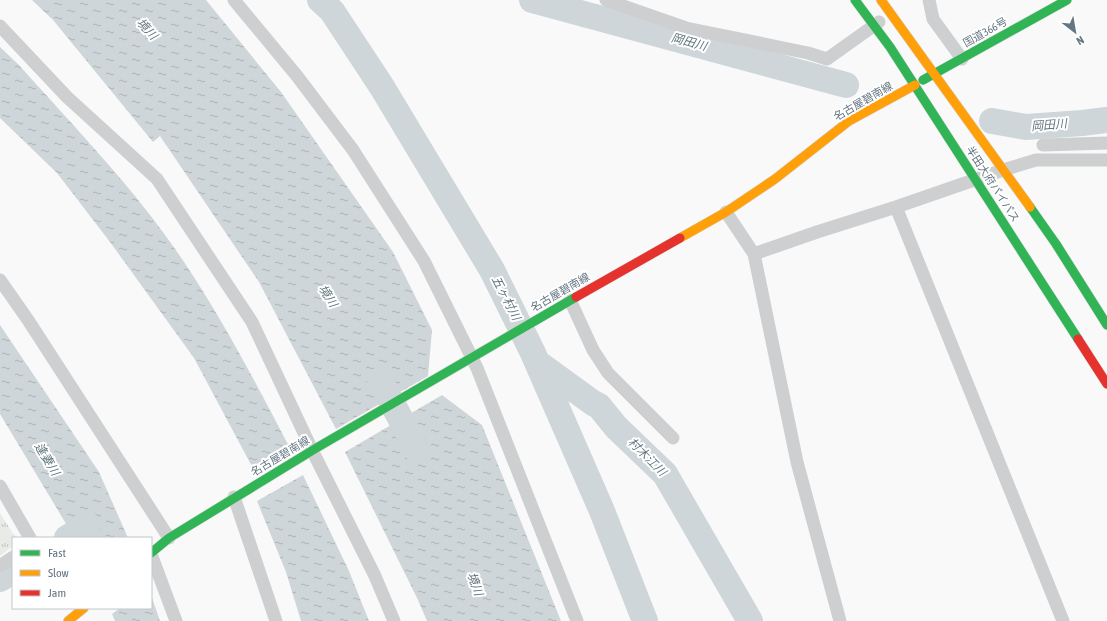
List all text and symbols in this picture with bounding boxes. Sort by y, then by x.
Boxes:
north arrow [1055,12,1095,52]
water label: 境川 [134,15,162,44]
street label: 国道366号 [961,15,1009,49]
water label: 岡田川 [670,31,710,54]
text: N [1074,34,1086,47]
street label: 名古屋碧南線 [831,79,895,123]
water label: 岡田川 [1030,116,1070,134]
street label: 半田大府パイパス [964,144,1022,224]
street label: 名古屋碧南線 [528,270,592,314]
water label: 五ヶ村川 [489,273,524,324]
water label: 境川 [316,282,341,312]
street label: 名古屋碧南線 [249,434,311,478]
water label: 村木江川 [625,435,670,480]
water label: 逢妻川 [32,440,63,480]
legend [12,537,152,609]
text: Fast [48,546,66,560]
text: Slow [48,566,69,580]
water label: 境川 [464,570,486,600]
text: Jam [48,586,66,600]

